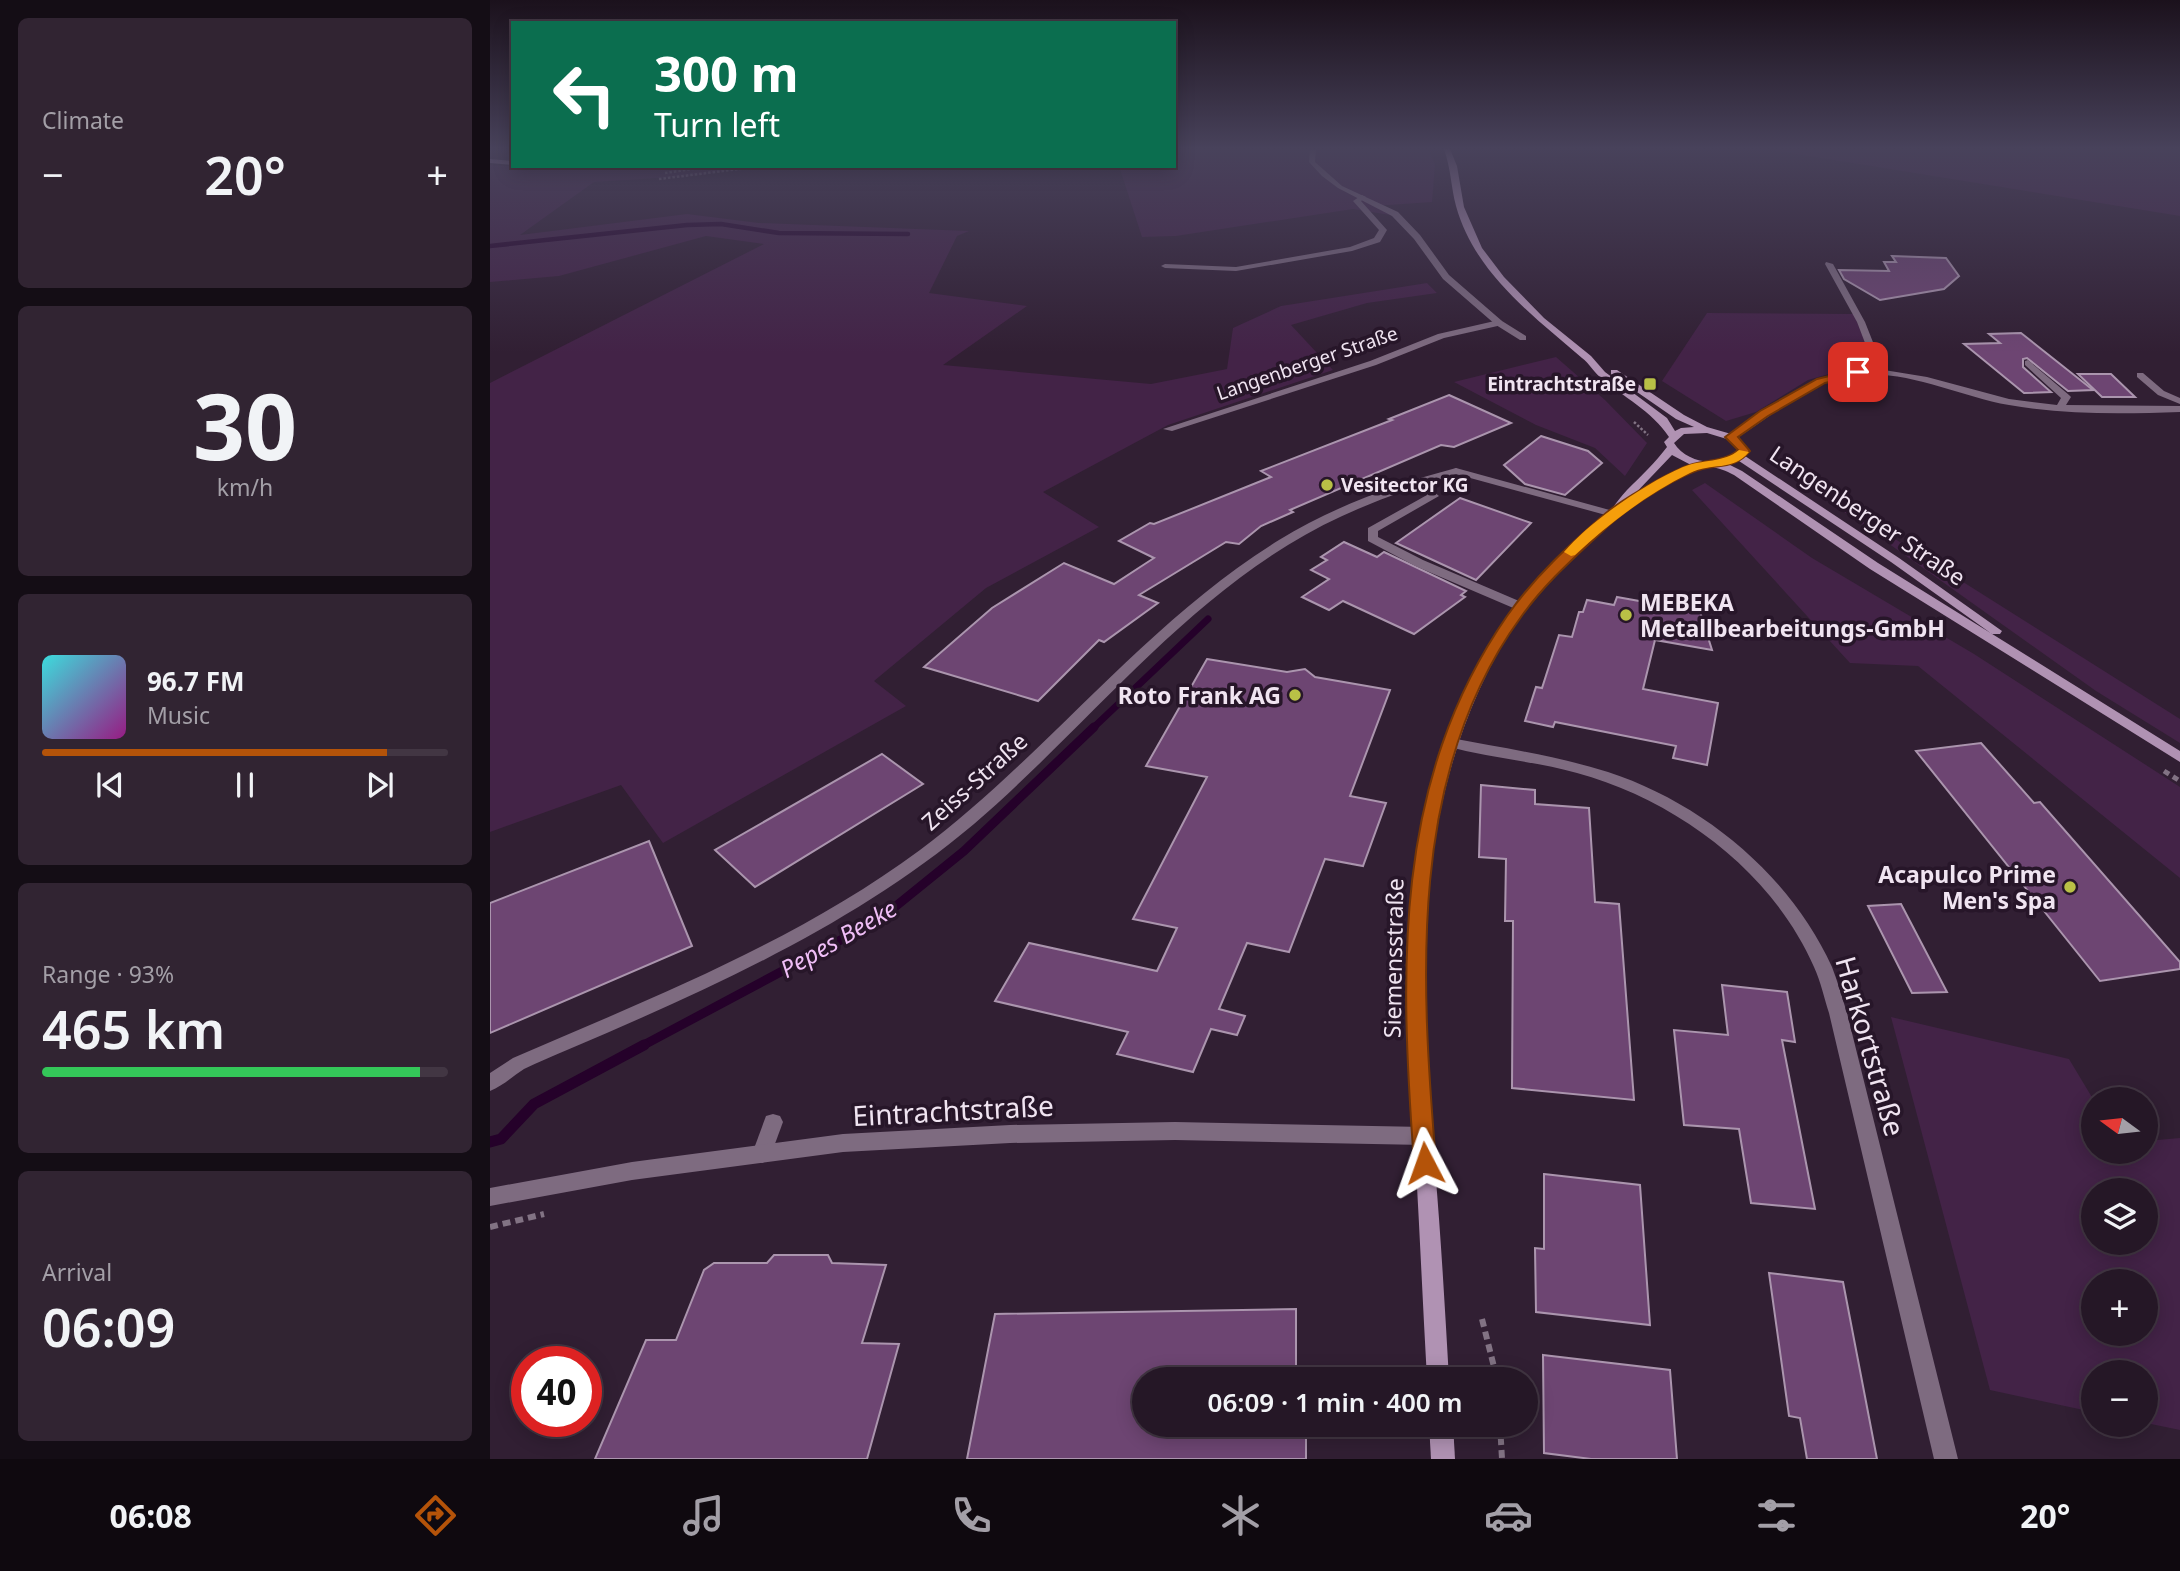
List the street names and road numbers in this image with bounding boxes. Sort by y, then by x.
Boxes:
street label: Langenberger Straße [1213,320,1401,406]
street label: Langenberger Straße [1764,437,1972,593]
street label: Zeiss-Straße [914,725,1034,837]
street label: Siemensstraße [1376,878,1410,1038]
street label: Harkortstraße [1827,952,1915,1140]
street label: Eintrachtstraße [851,1086,1055,1134]

